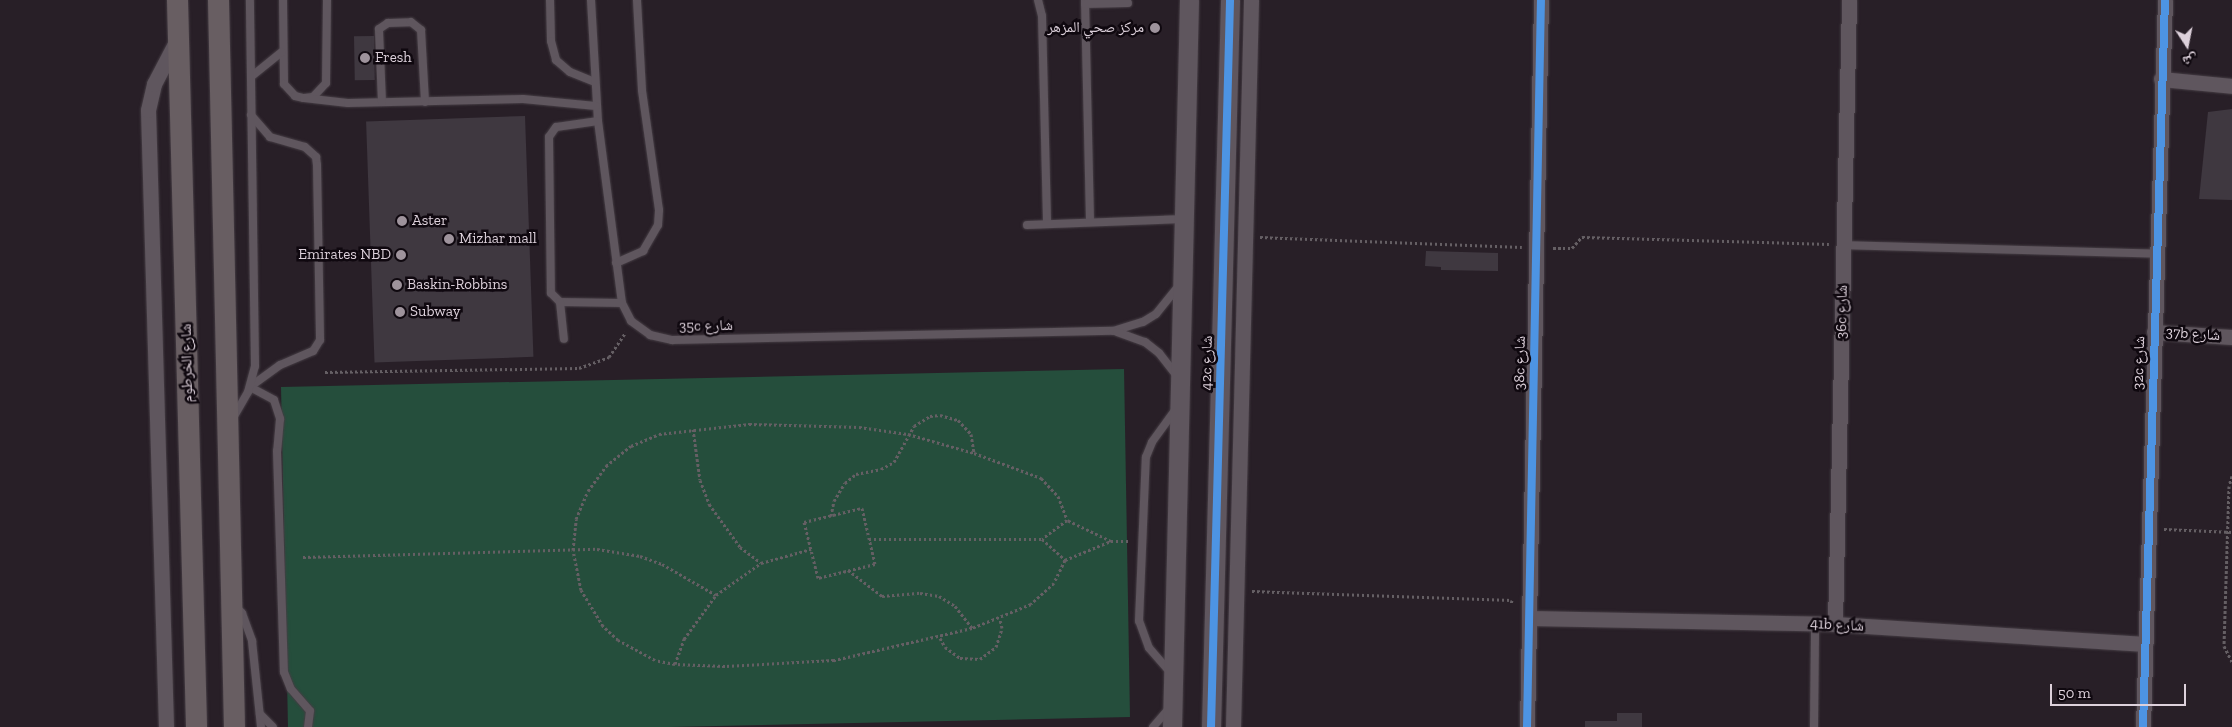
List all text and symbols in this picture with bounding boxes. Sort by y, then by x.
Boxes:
place label: مركز صحي المزهر [1047,19,1144,37]
north arrow [2162,20,2212,70]
marker: مركز صحي المزهر [1148,21,1162,35]
place label: Fresh [375,49,412,67]
text: ش [2181,50,2199,70]
marker: Fresh [359,52,371,64]
place label: Aster [412,212,447,230]
marker: Aster [396,215,408,227]
place label: Mizhar mall [459,230,537,248]
marker: Mizhar mall [443,233,455,245]
place label: Emirates NBD [298,246,391,264]
marker: Emirates NBD [395,249,407,261]
place label: Baskin-Robbins [407,276,507,294]
marker: Baskin-Robbins [391,279,403,291]
street label: 36c شارع [1833,285,1851,339]
place label: Subway [410,303,460,321]
marker: Subway [394,306,406,318]
street label: 35c شارع [679,317,733,335]
street label: شارع الخرطوم [177,323,197,403]
street label: 37b شارع [2165,323,2221,345]
street label: 42c شارع [1198,336,1216,390]
street label: 38c شارع [1511,336,1529,390]
street label: 32c شارع [2129,336,2149,390]
street label: 41b شارع [1810,615,1864,635]
scale bar [2052,674,2188,706]
text: 50 m [2058,684,2091,702]

